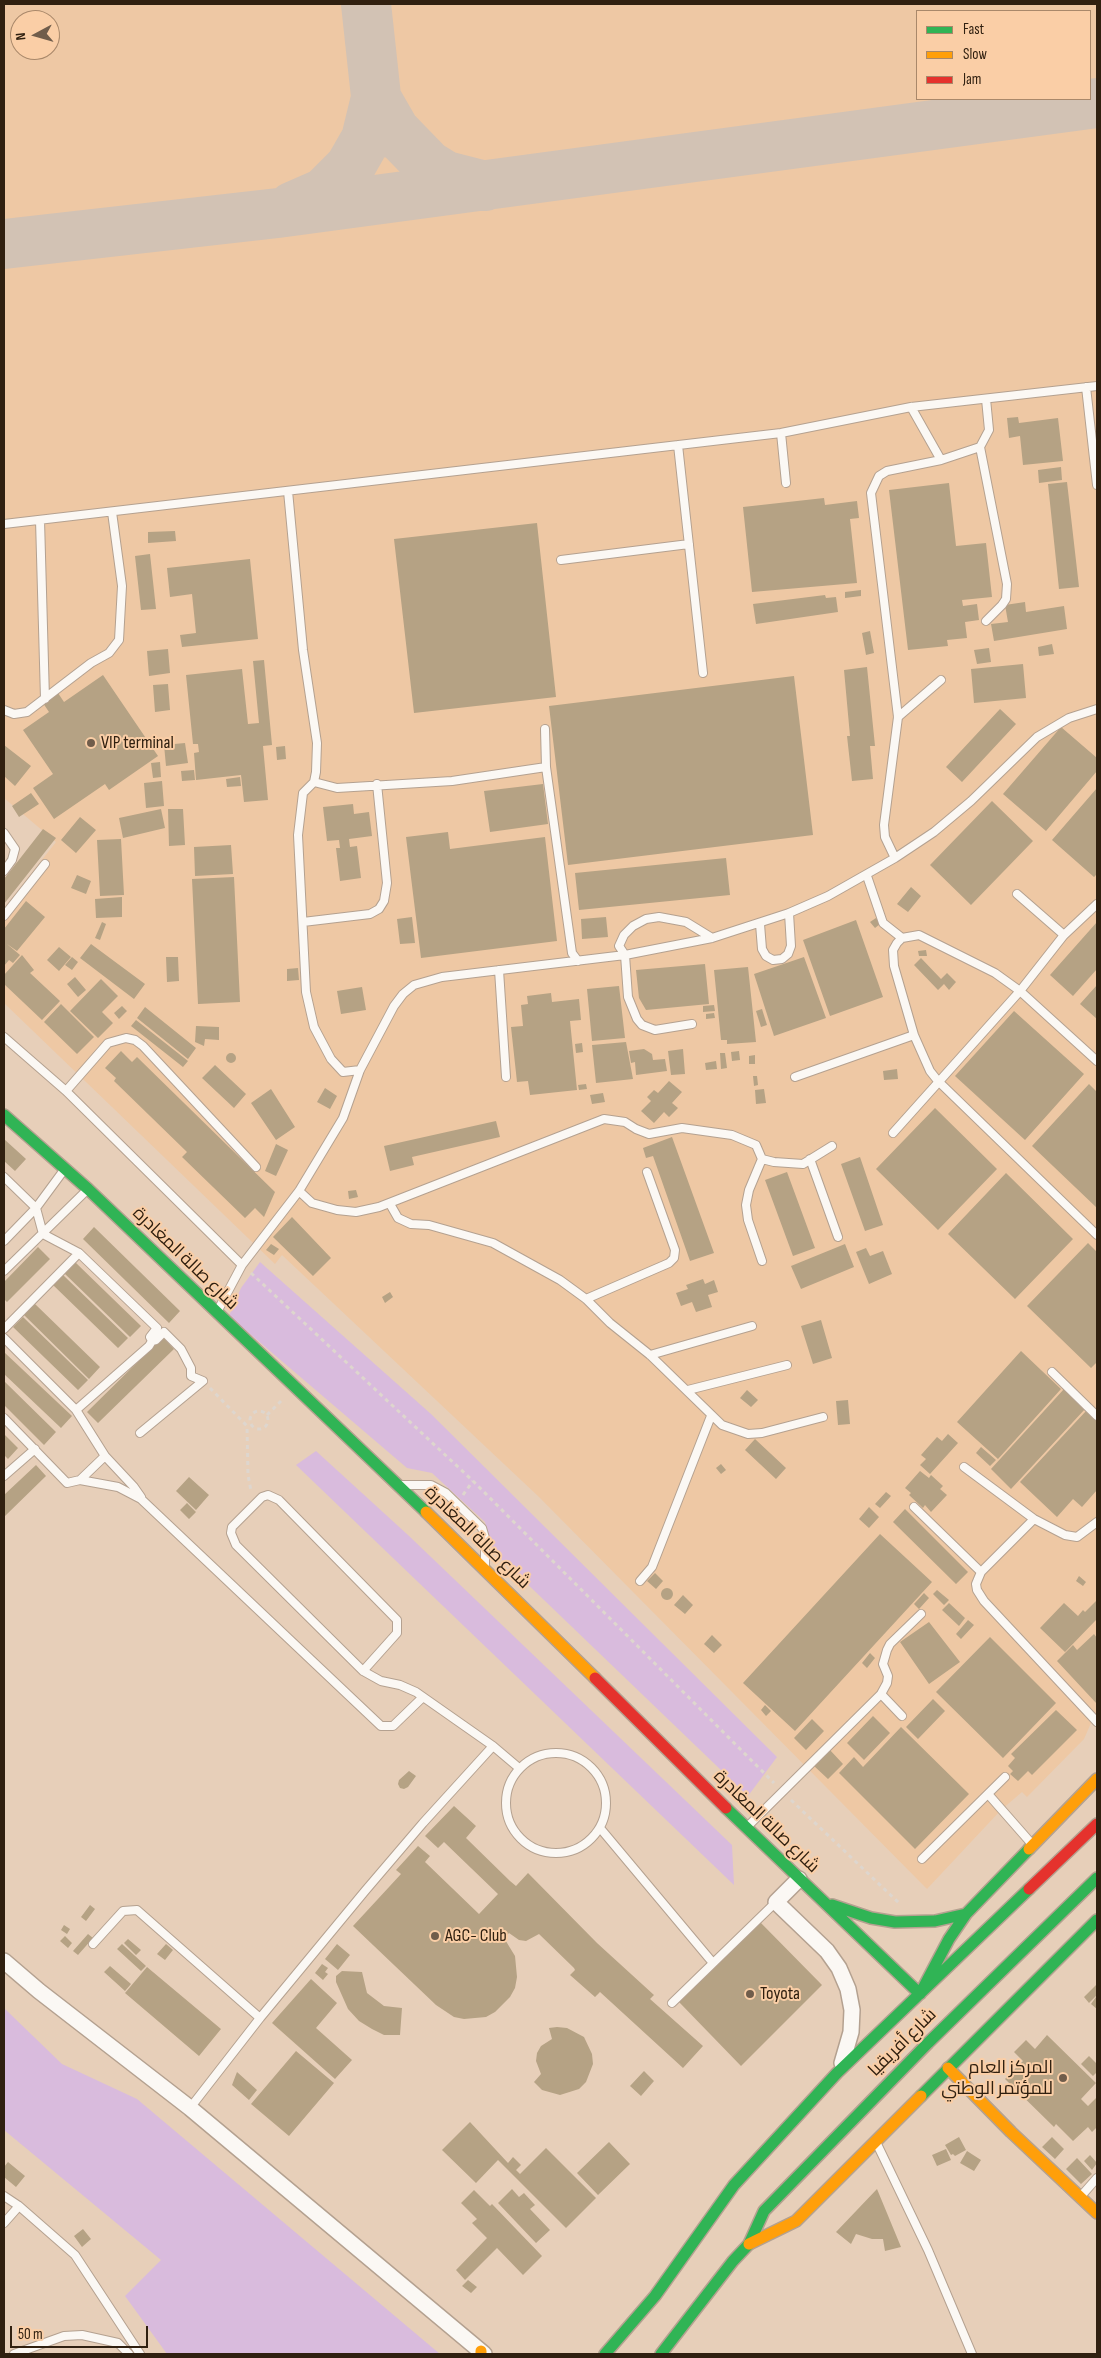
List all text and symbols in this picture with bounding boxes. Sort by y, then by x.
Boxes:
north arrow [10,10,60,60]
legend [916,10,1091,100]
text: Fast [963,20,984,39]
text: N [12,32,29,41]
text: Slow [963,45,987,64]
text: Jam [963,70,981,89]
place label: VIP terminal [101,732,174,754]
marker: VIP terminal [85,737,97,749]
street label: شارع صالة المغادرة [128,1203,242,1315]
street label: شارع صالة المغادرة [420,1482,534,1594]
street label: شارع صالة المغادرة [709,1766,823,1878]
place label: AGC- Club [445,1925,507,1947]
marker: AGC- Club [429,1930,441,1942]
place label: Toyota [760,1983,800,2005]
marker: Toyota [744,1988,756,2000]
street label: شارع أفريقيا [865,2005,941,2081]
place label: المركز العام للمؤتمر الوطني [941,2057,1053,2100]
marker: المركز العام للمؤتمر الوطني [1057,2072,1069,2084]
scale bar [12,2316,150,2348]
text: 50 m [18,2325,43,2344]

